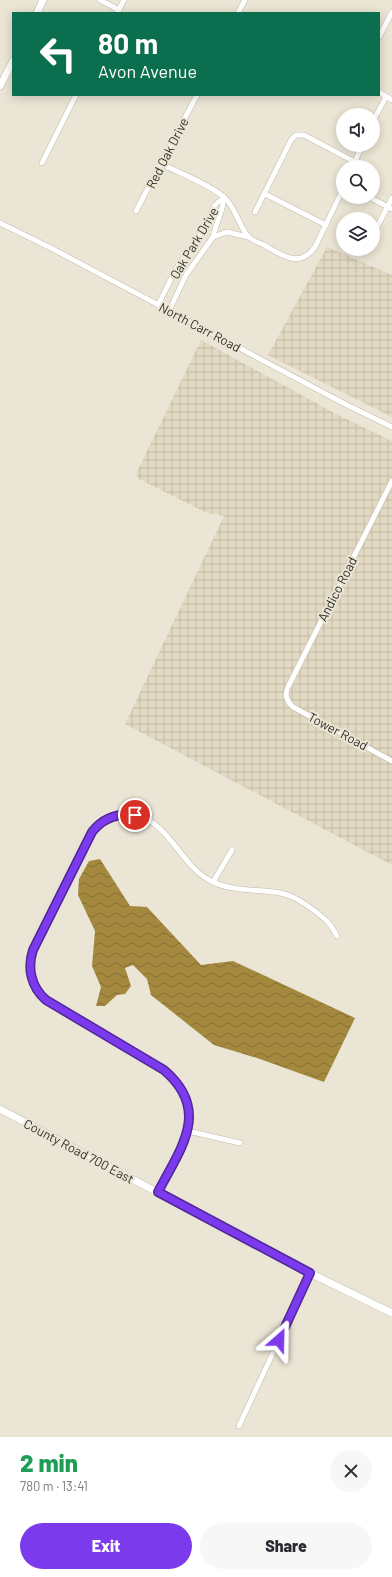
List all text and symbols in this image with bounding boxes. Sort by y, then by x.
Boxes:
text: 80 m [98,26,158,60]
icon: left [32,28,84,80]
text: Avon Avenue [98,60,197,82]
map controls [336,108,380,256]
button: sound [336,108,380,152]
street label: Red Oak Drive [142,115,192,191]
button: search [336,160,380,204]
street label: Oak Park Drive [166,204,222,282]
button: layers [336,212,380,256]
street label: North Carr Road [156,299,244,355]
street label: Andico Road [314,554,360,624]
street label: Tower Road [305,709,371,753]
pin [118,798,152,832]
icon: arrive [124,804,146,826]
street label: County Road 700 East [21,1115,137,1187]
position arrow [258,1319,300,1361]
text: 2 min [20,1448,78,1477]
button: close [330,1450,372,1492]
text: 780 m · 13:41 [20,1478,88,1494]
button: Exit [20,1523,192,1569]
button: Share [200,1523,372,1569]

